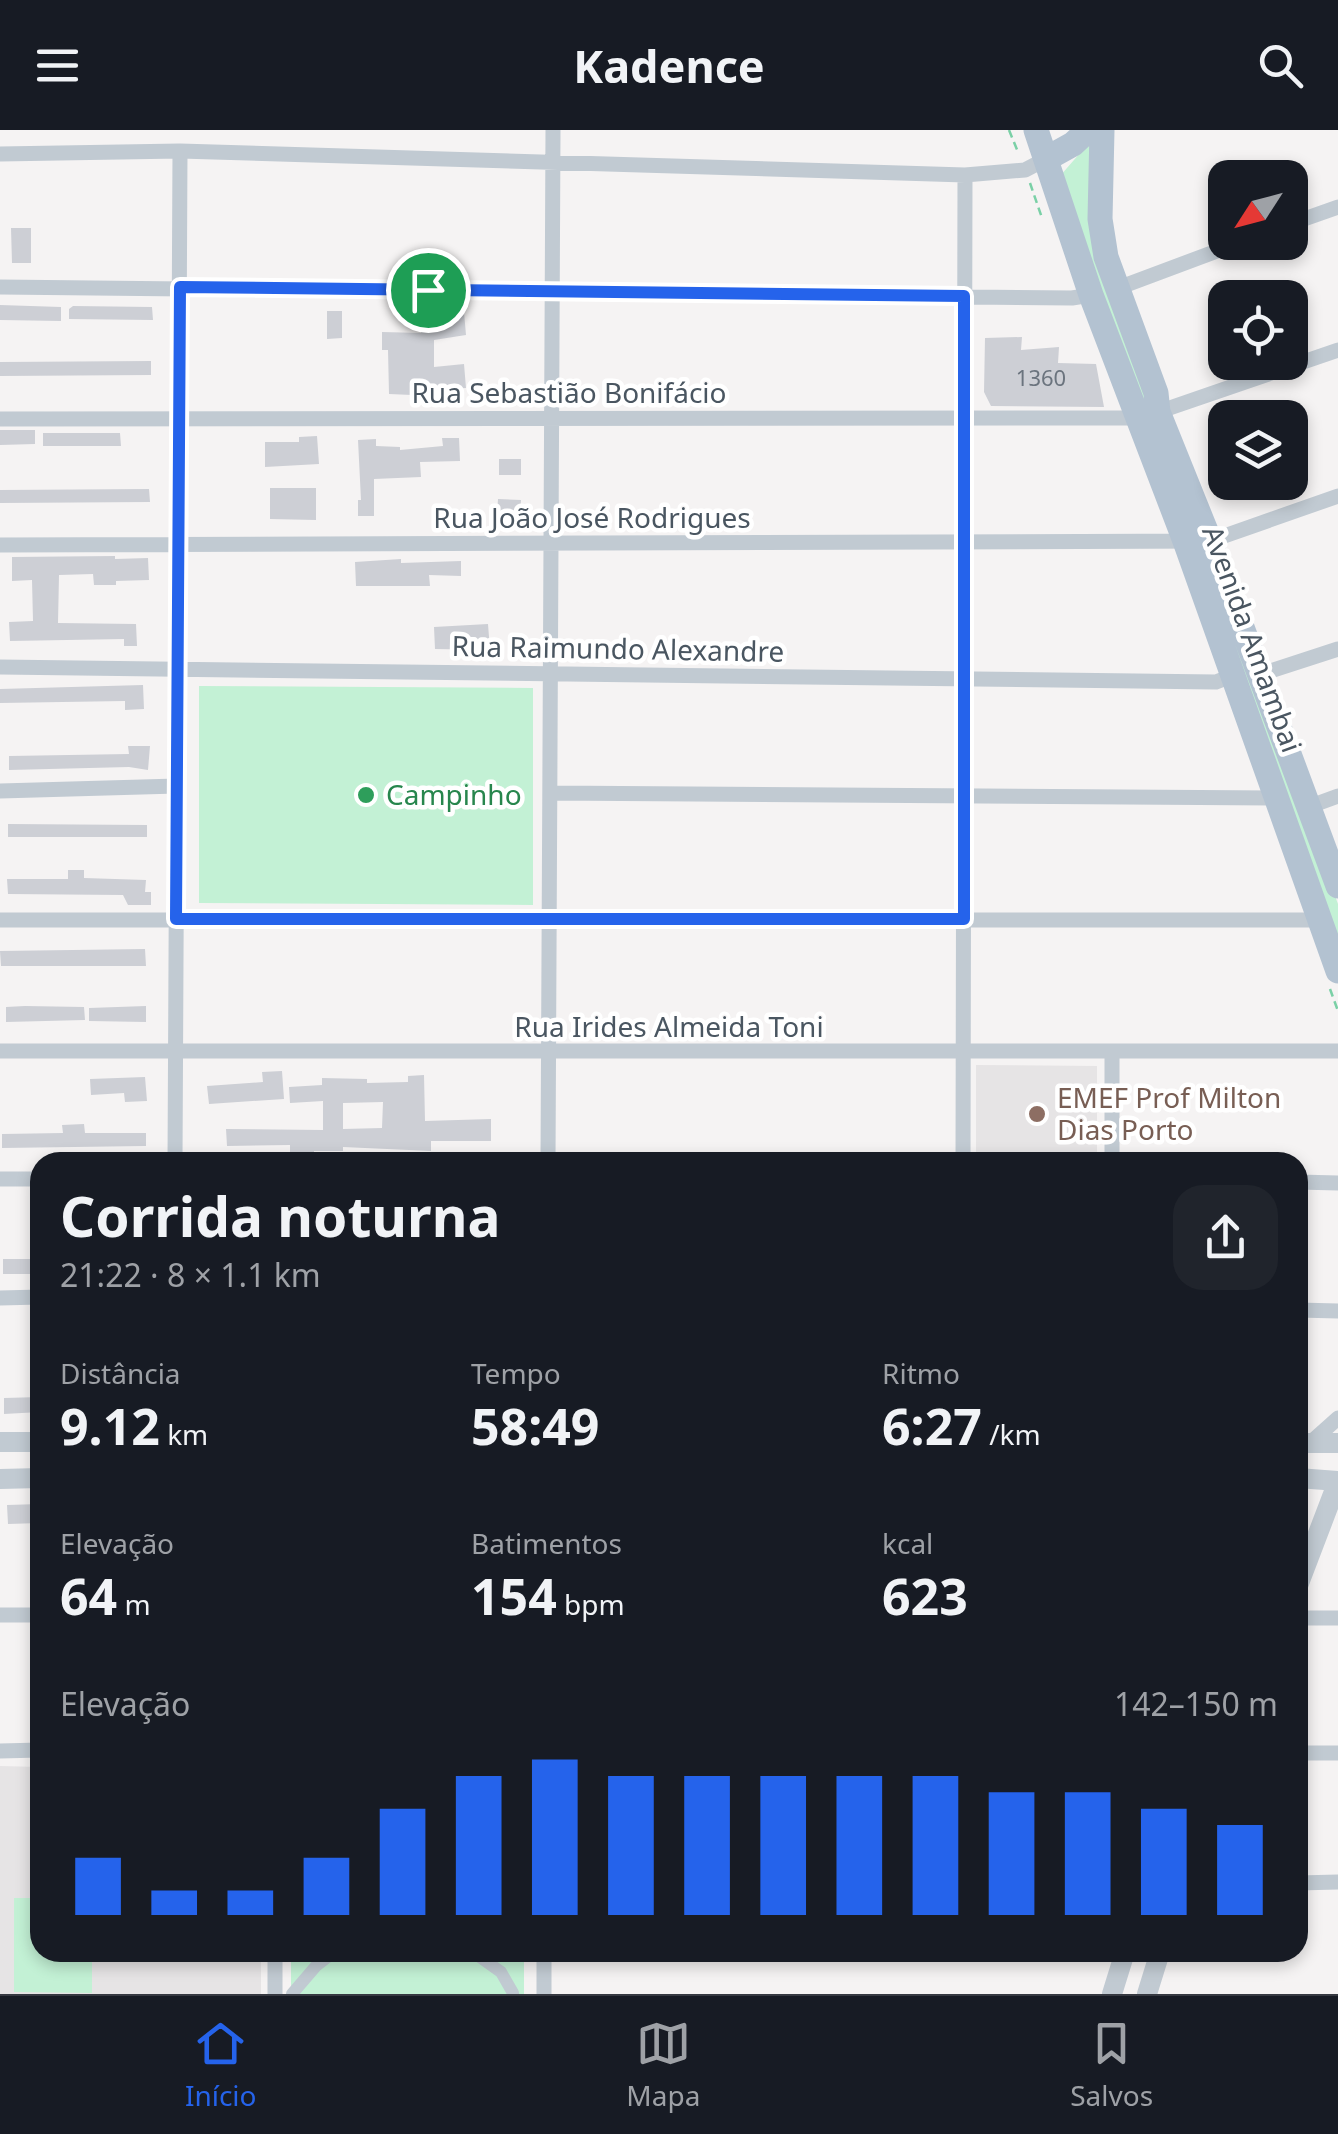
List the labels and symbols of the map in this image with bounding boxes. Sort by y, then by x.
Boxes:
north arrow [1208,160,1308,260]
pin [386,248,471,333]
house number: 1360 [1016,362,1066,392]
street label: Rua Sebastião Bonifácio [411,373,727,411]
street label: Rua João José Rodrigues [433,498,751,536]
street label: Avenida Amambai [1194,520,1312,757]
street label: Rua Raimundo Alexandre [451,626,785,670]
place label: Campinho [386,775,522,813]
marker: Campinho [355,784,377,806]
street label: Rua Irides Almeida Toni [514,1007,824,1045]
place label: EMEF Prof Milton Dias Porto [1057,1078,1281,1148]
marker: EMEF Prof Milton Dias Porto [1026,1103,1048,1125]

